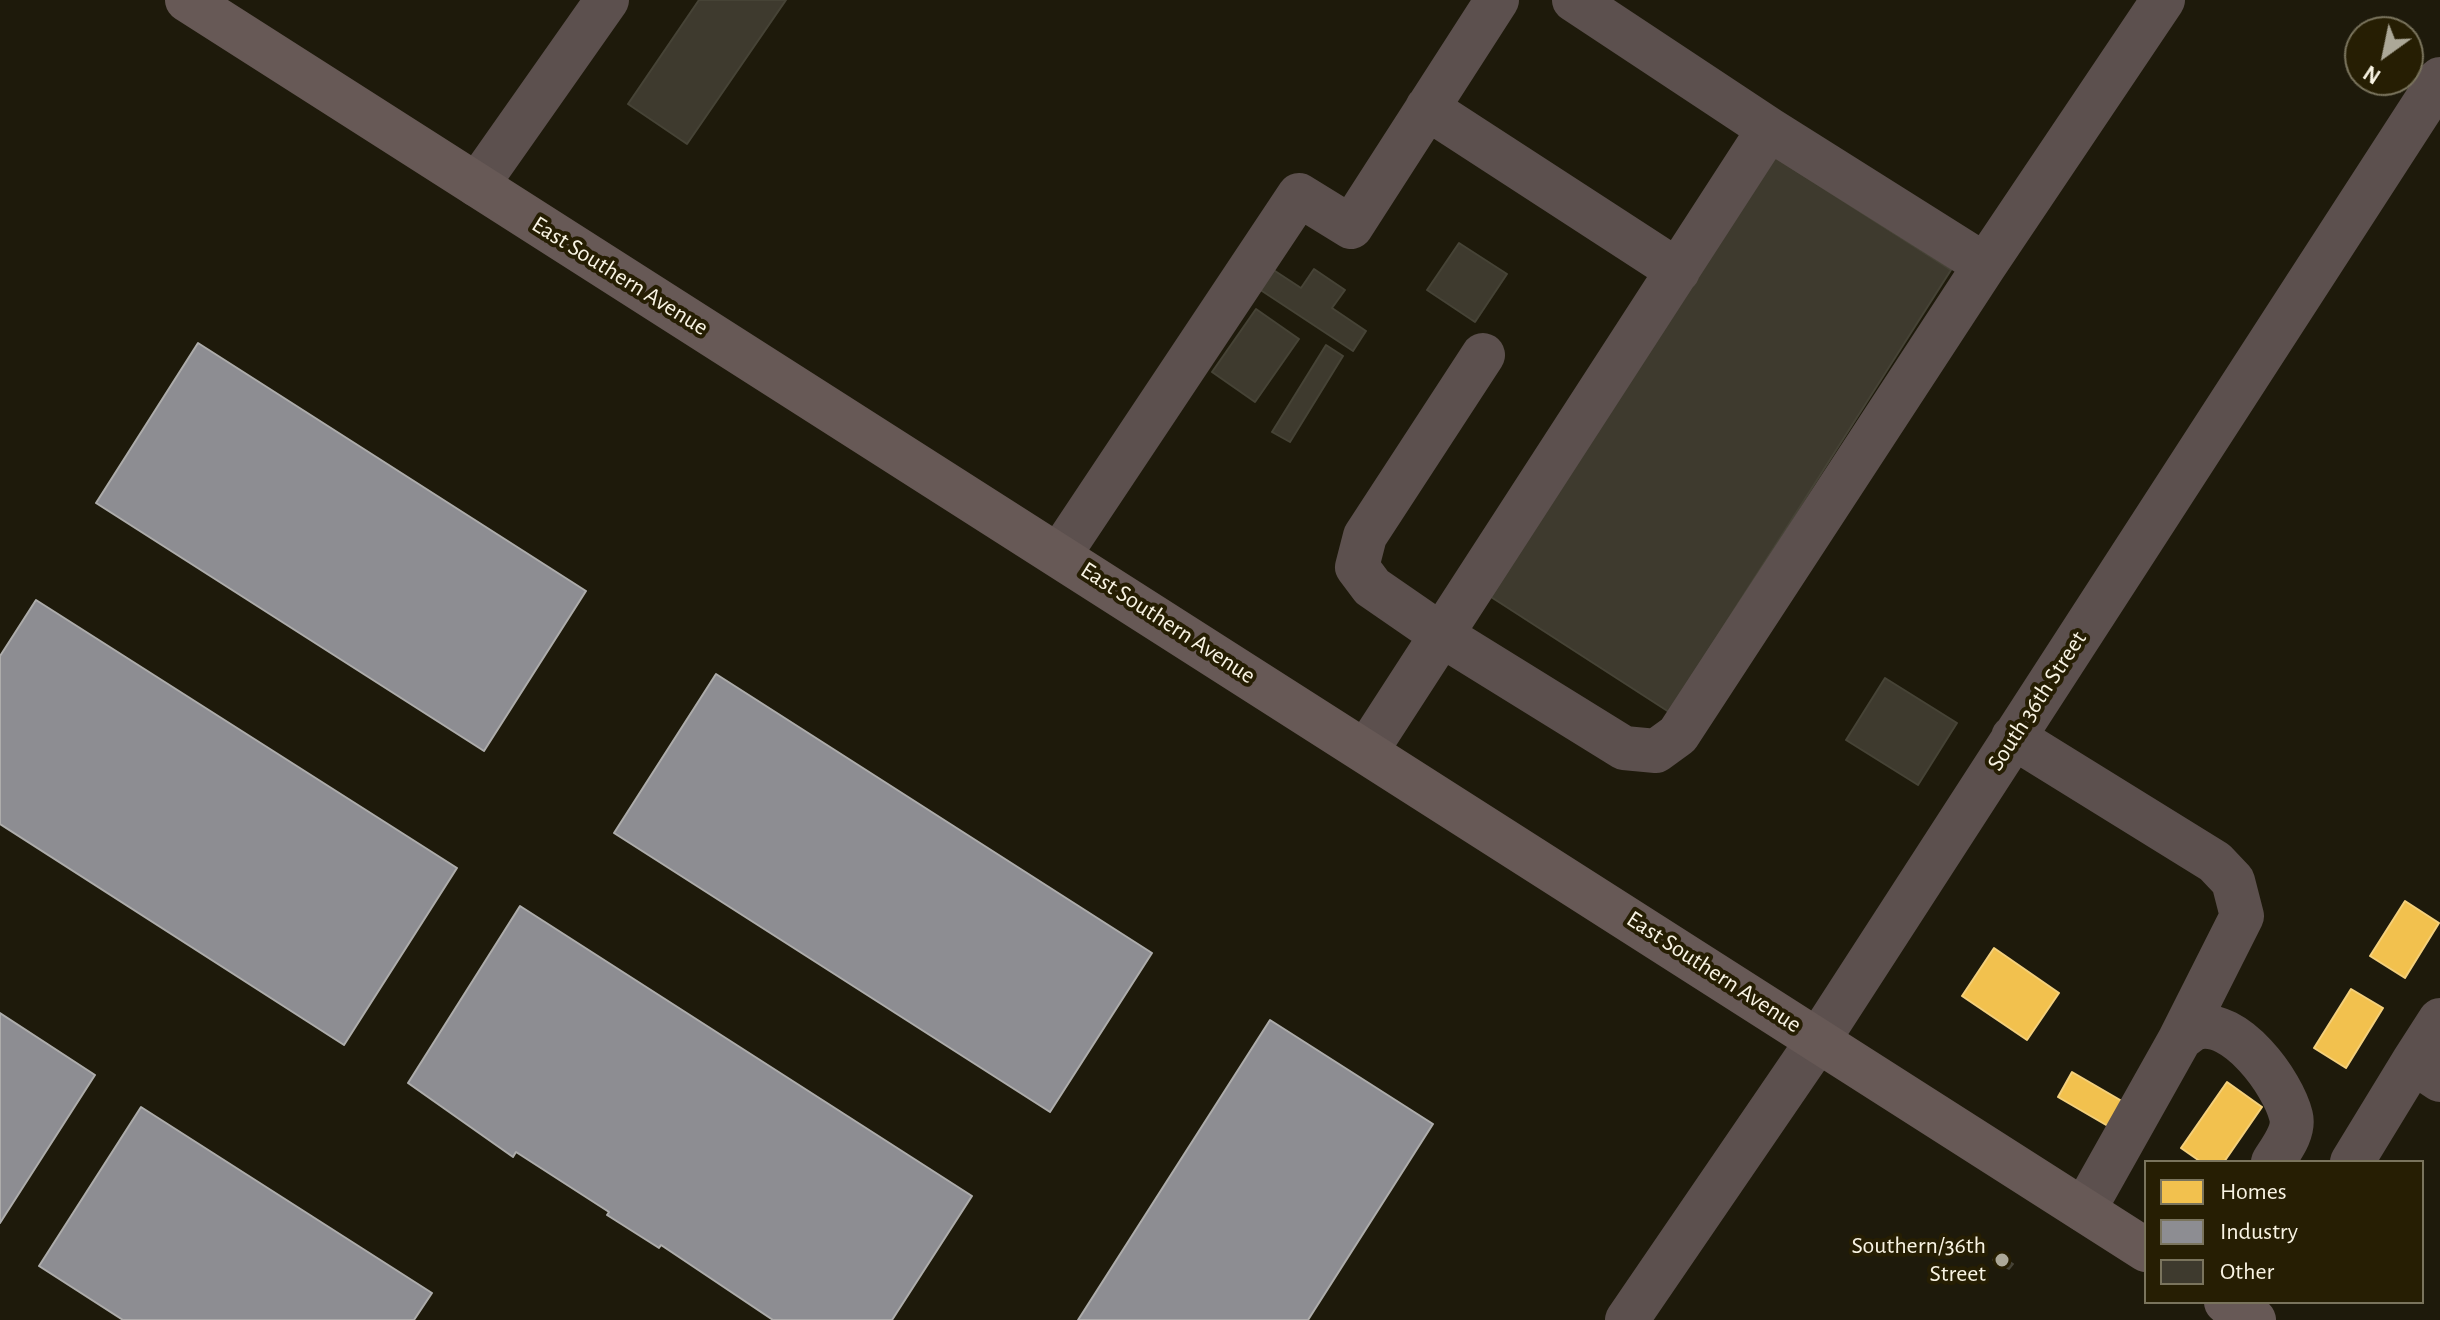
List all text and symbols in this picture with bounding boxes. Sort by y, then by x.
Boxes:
north arrow [2344,16,2424,96]
text: N [2360,61,2384,88]
street label: East Southern Avenue [526,210,714,342]
street label: East Southern Avenue [1075,556,1261,690]
street label: South 36th Street [1981,626,2093,776]
street label: East Southern Avenue [1621,905,1807,1039]
legend [2144,1160,2424,1304]
text: Homes [2220,1180,2287,1204]
text: Industry [2220,1220,2298,1244]
place label: Southern/36th Street [1852,1232,1986,1288]
marker: Southern/36th Street [1993,1251,2011,1269]
text: Other [2220,1260,2274,1284]

